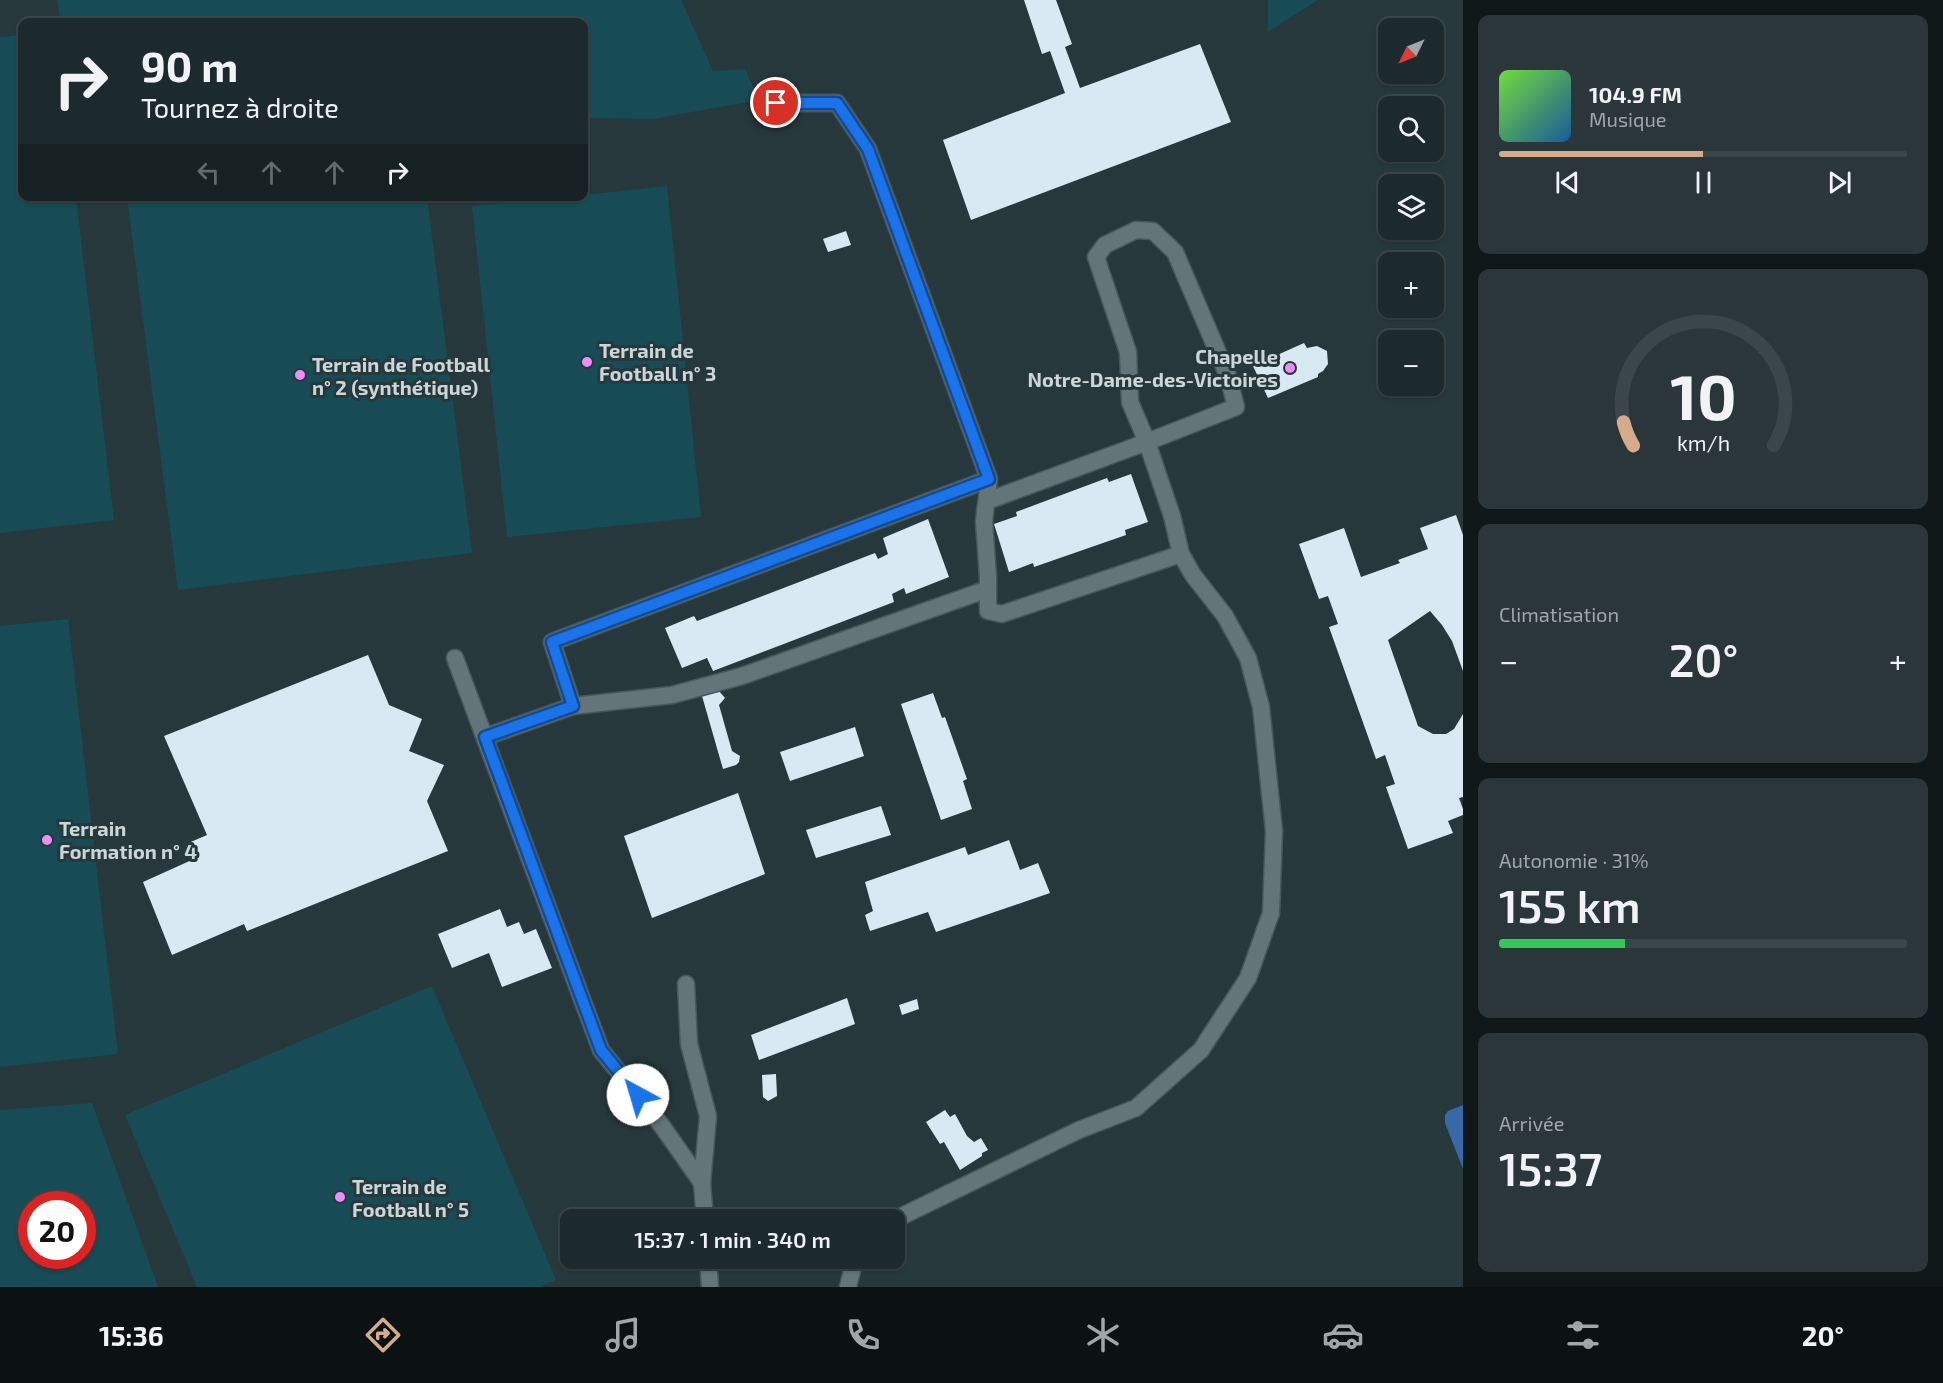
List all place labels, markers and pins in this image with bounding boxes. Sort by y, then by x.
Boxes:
pin [750,77,801,128]
place label: Terrain de Football n° 3 [599,338,716,385]
place label: Chapelle Notre-Dame-des-Victoires [1027,344,1278,391]
place label: Terrain de Football n° 2 (synthétique) [312,352,491,400]
marker: Terrain de Football n° 3 [580,355,594,369]
marker: Chapelle Notre-Dame-des-Victoires [1283,361,1297,375]
marker: Terrain de Football n° 2 (synthétique) [293,368,307,382]
place label: Terrain Formation n° 4 [59,816,197,863]
marker: Terrain Formation n° 4 [40,833,54,847]
place label: Terrain de Football n° 5 [352,1174,469,1221]
marker: Terrain de Football n° 5 [333,1190,347,1204]

